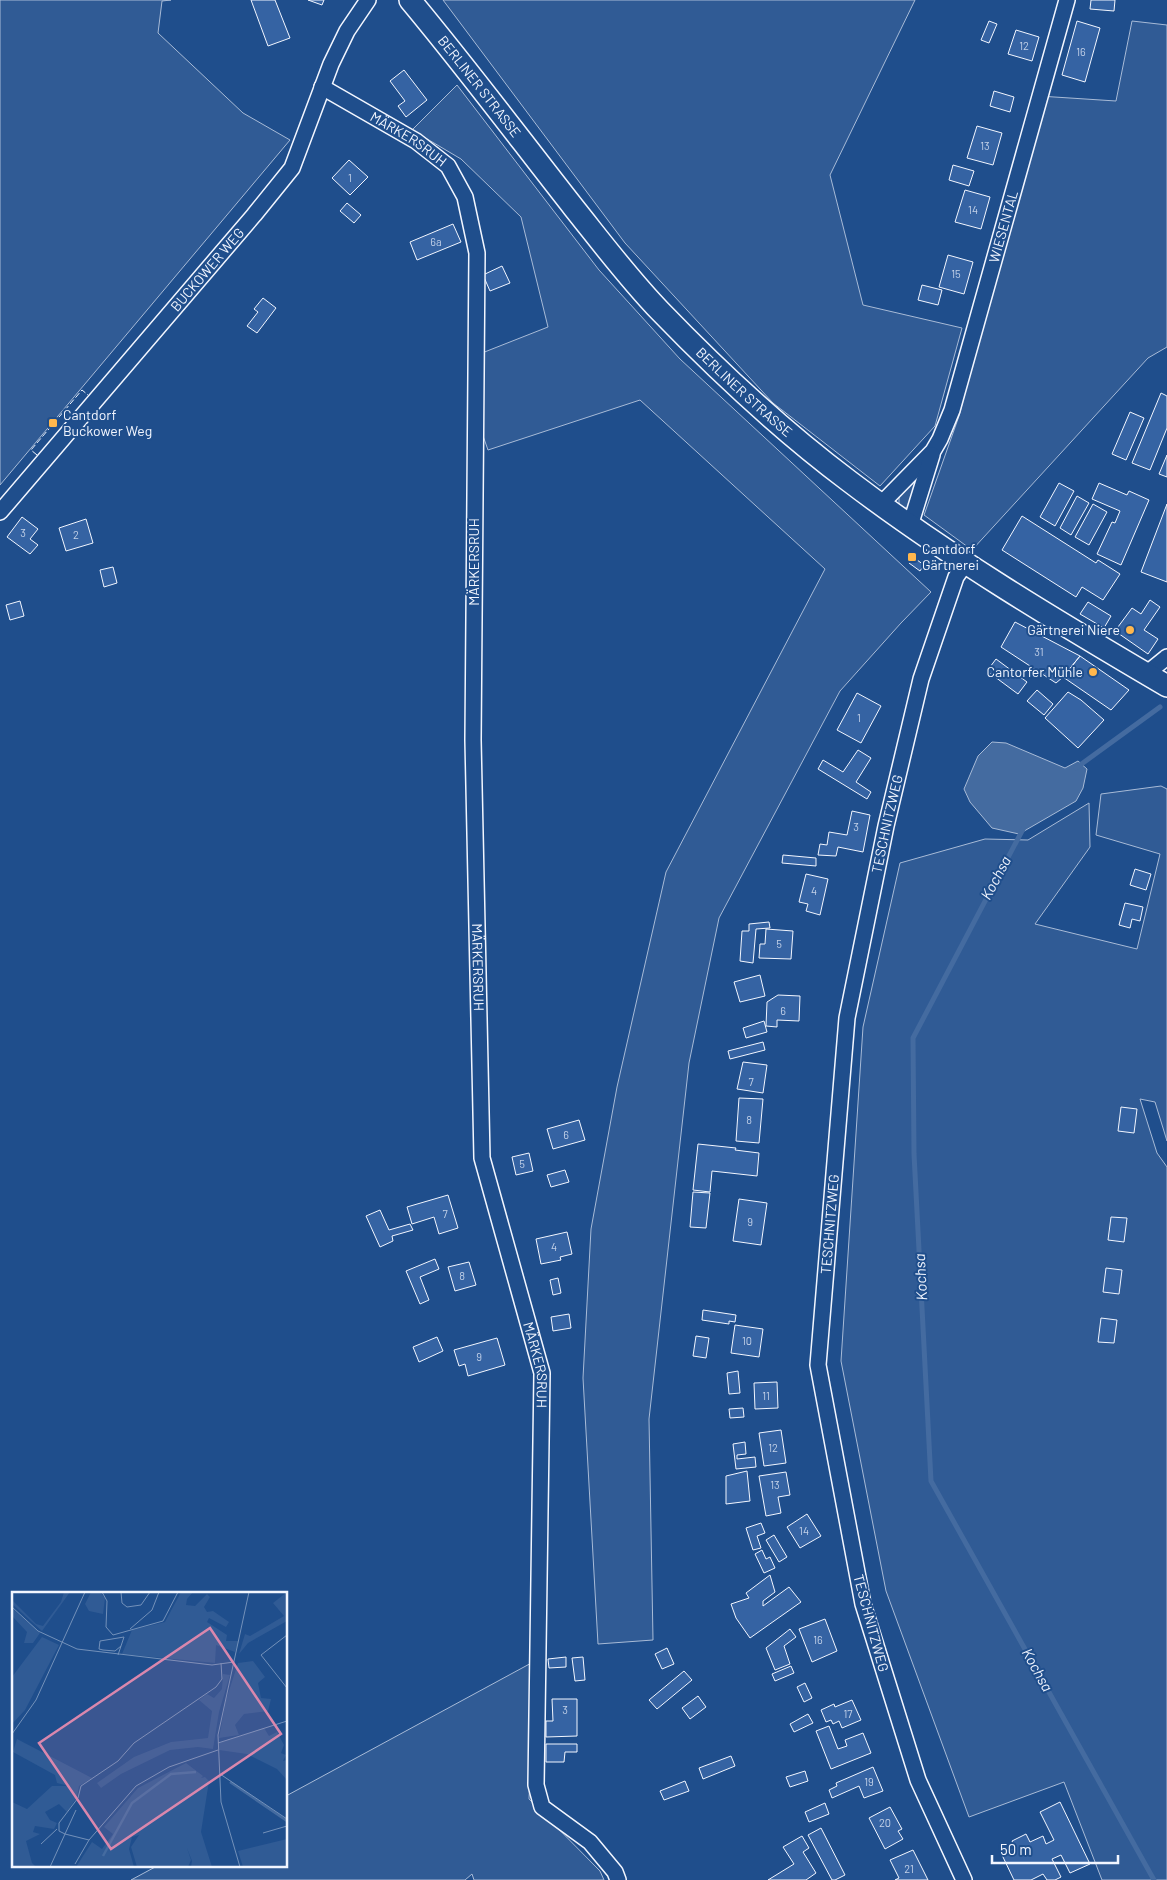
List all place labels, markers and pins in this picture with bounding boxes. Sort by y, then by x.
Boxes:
place label: Cantdorf Buckower Weg [63,406,152,439]
marker: Cantdorf Buckower Weg [47,417,59,429]
place label: Cantdorf Gärtnerei [922,540,979,573]
marker: Cantdorf Gärtnerei [906,551,918,563]
place label: Gärtnerei Niere [1027,621,1120,638]
marker: Gärtnerei Niere [1124,624,1136,636]
place label: Cantorfer Mühle [987,663,1083,680]
marker: Cantorfer Mühle [1087,666,1099,678]

